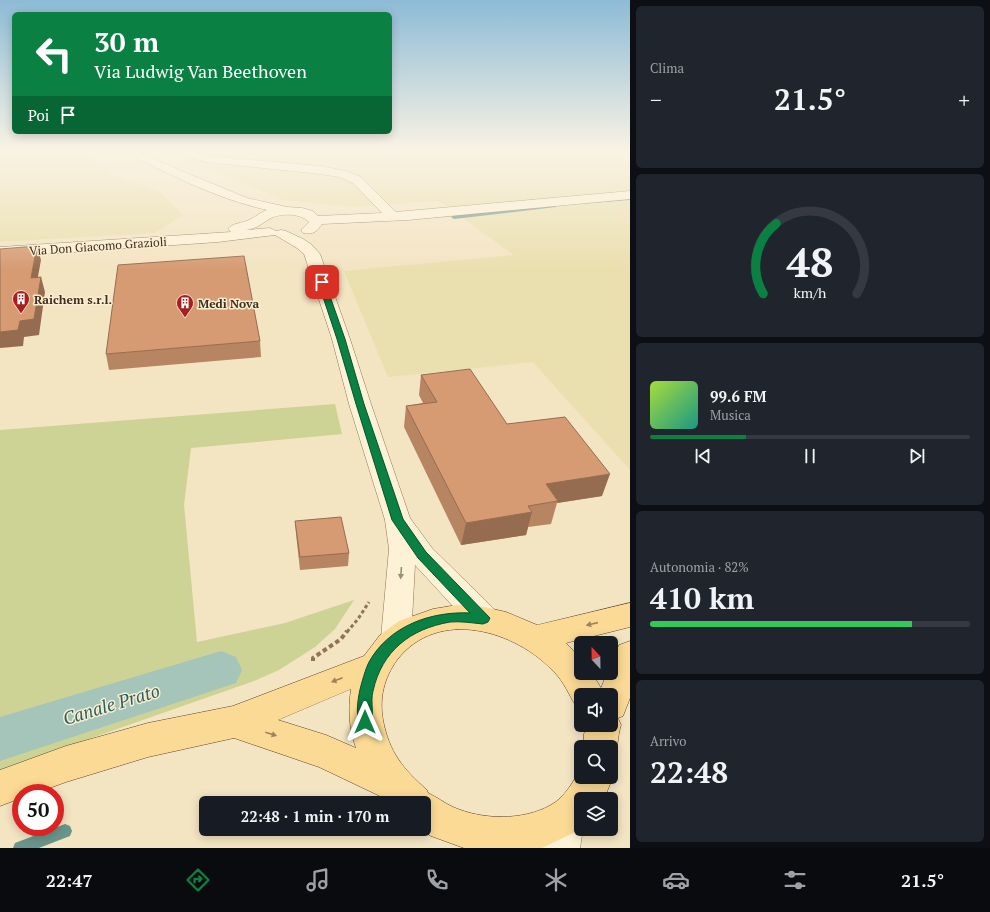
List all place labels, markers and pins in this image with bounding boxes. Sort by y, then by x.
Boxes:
pin [305,265,339,299]
building icon: Raichem s.r.l. [11,289,31,314]
place label: Raichem s.r.l. [34,292,112,307]
building icon: Medi Nova [175,293,195,318]
place label: Medi Nova [198,296,260,311]

